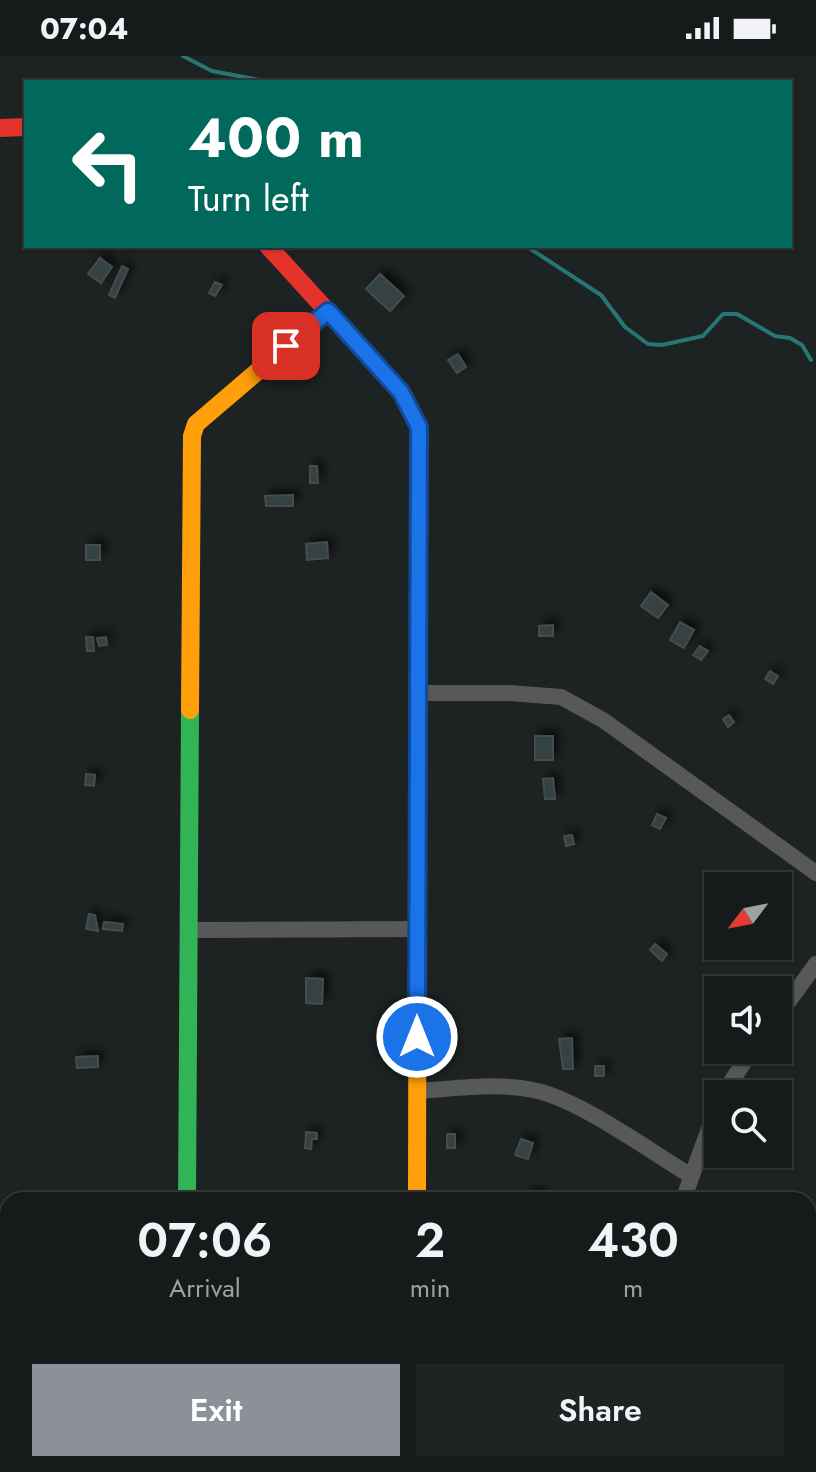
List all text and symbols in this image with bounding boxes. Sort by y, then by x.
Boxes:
text: 07:04 [40,7,128,50]
text: 400 m [188,97,364,178]
icon: left [56,112,160,216]
text: Turn left [188,172,309,224]
pin [252,312,320,380]
icon: arrive [264,324,308,368]
north arrow [704,872,792,960]
map controls [704,872,792,1168]
button: sound [704,976,792,1064]
position arrow [375,995,459,1079]
button: search [704,1080,792,1168]
text: 07:06 [137,1206,273,1275]
text: 2 [415,1206,445,1275]
text: 430 [588,1206,679,1275]
text: Arrival [169,1269,241,1307]
text: min [410,1269,450,1307]
text: m [623,1269,643,1307]
button: Exit [32,1364,400,1456]
button: Share [416,1364,784,1456]

